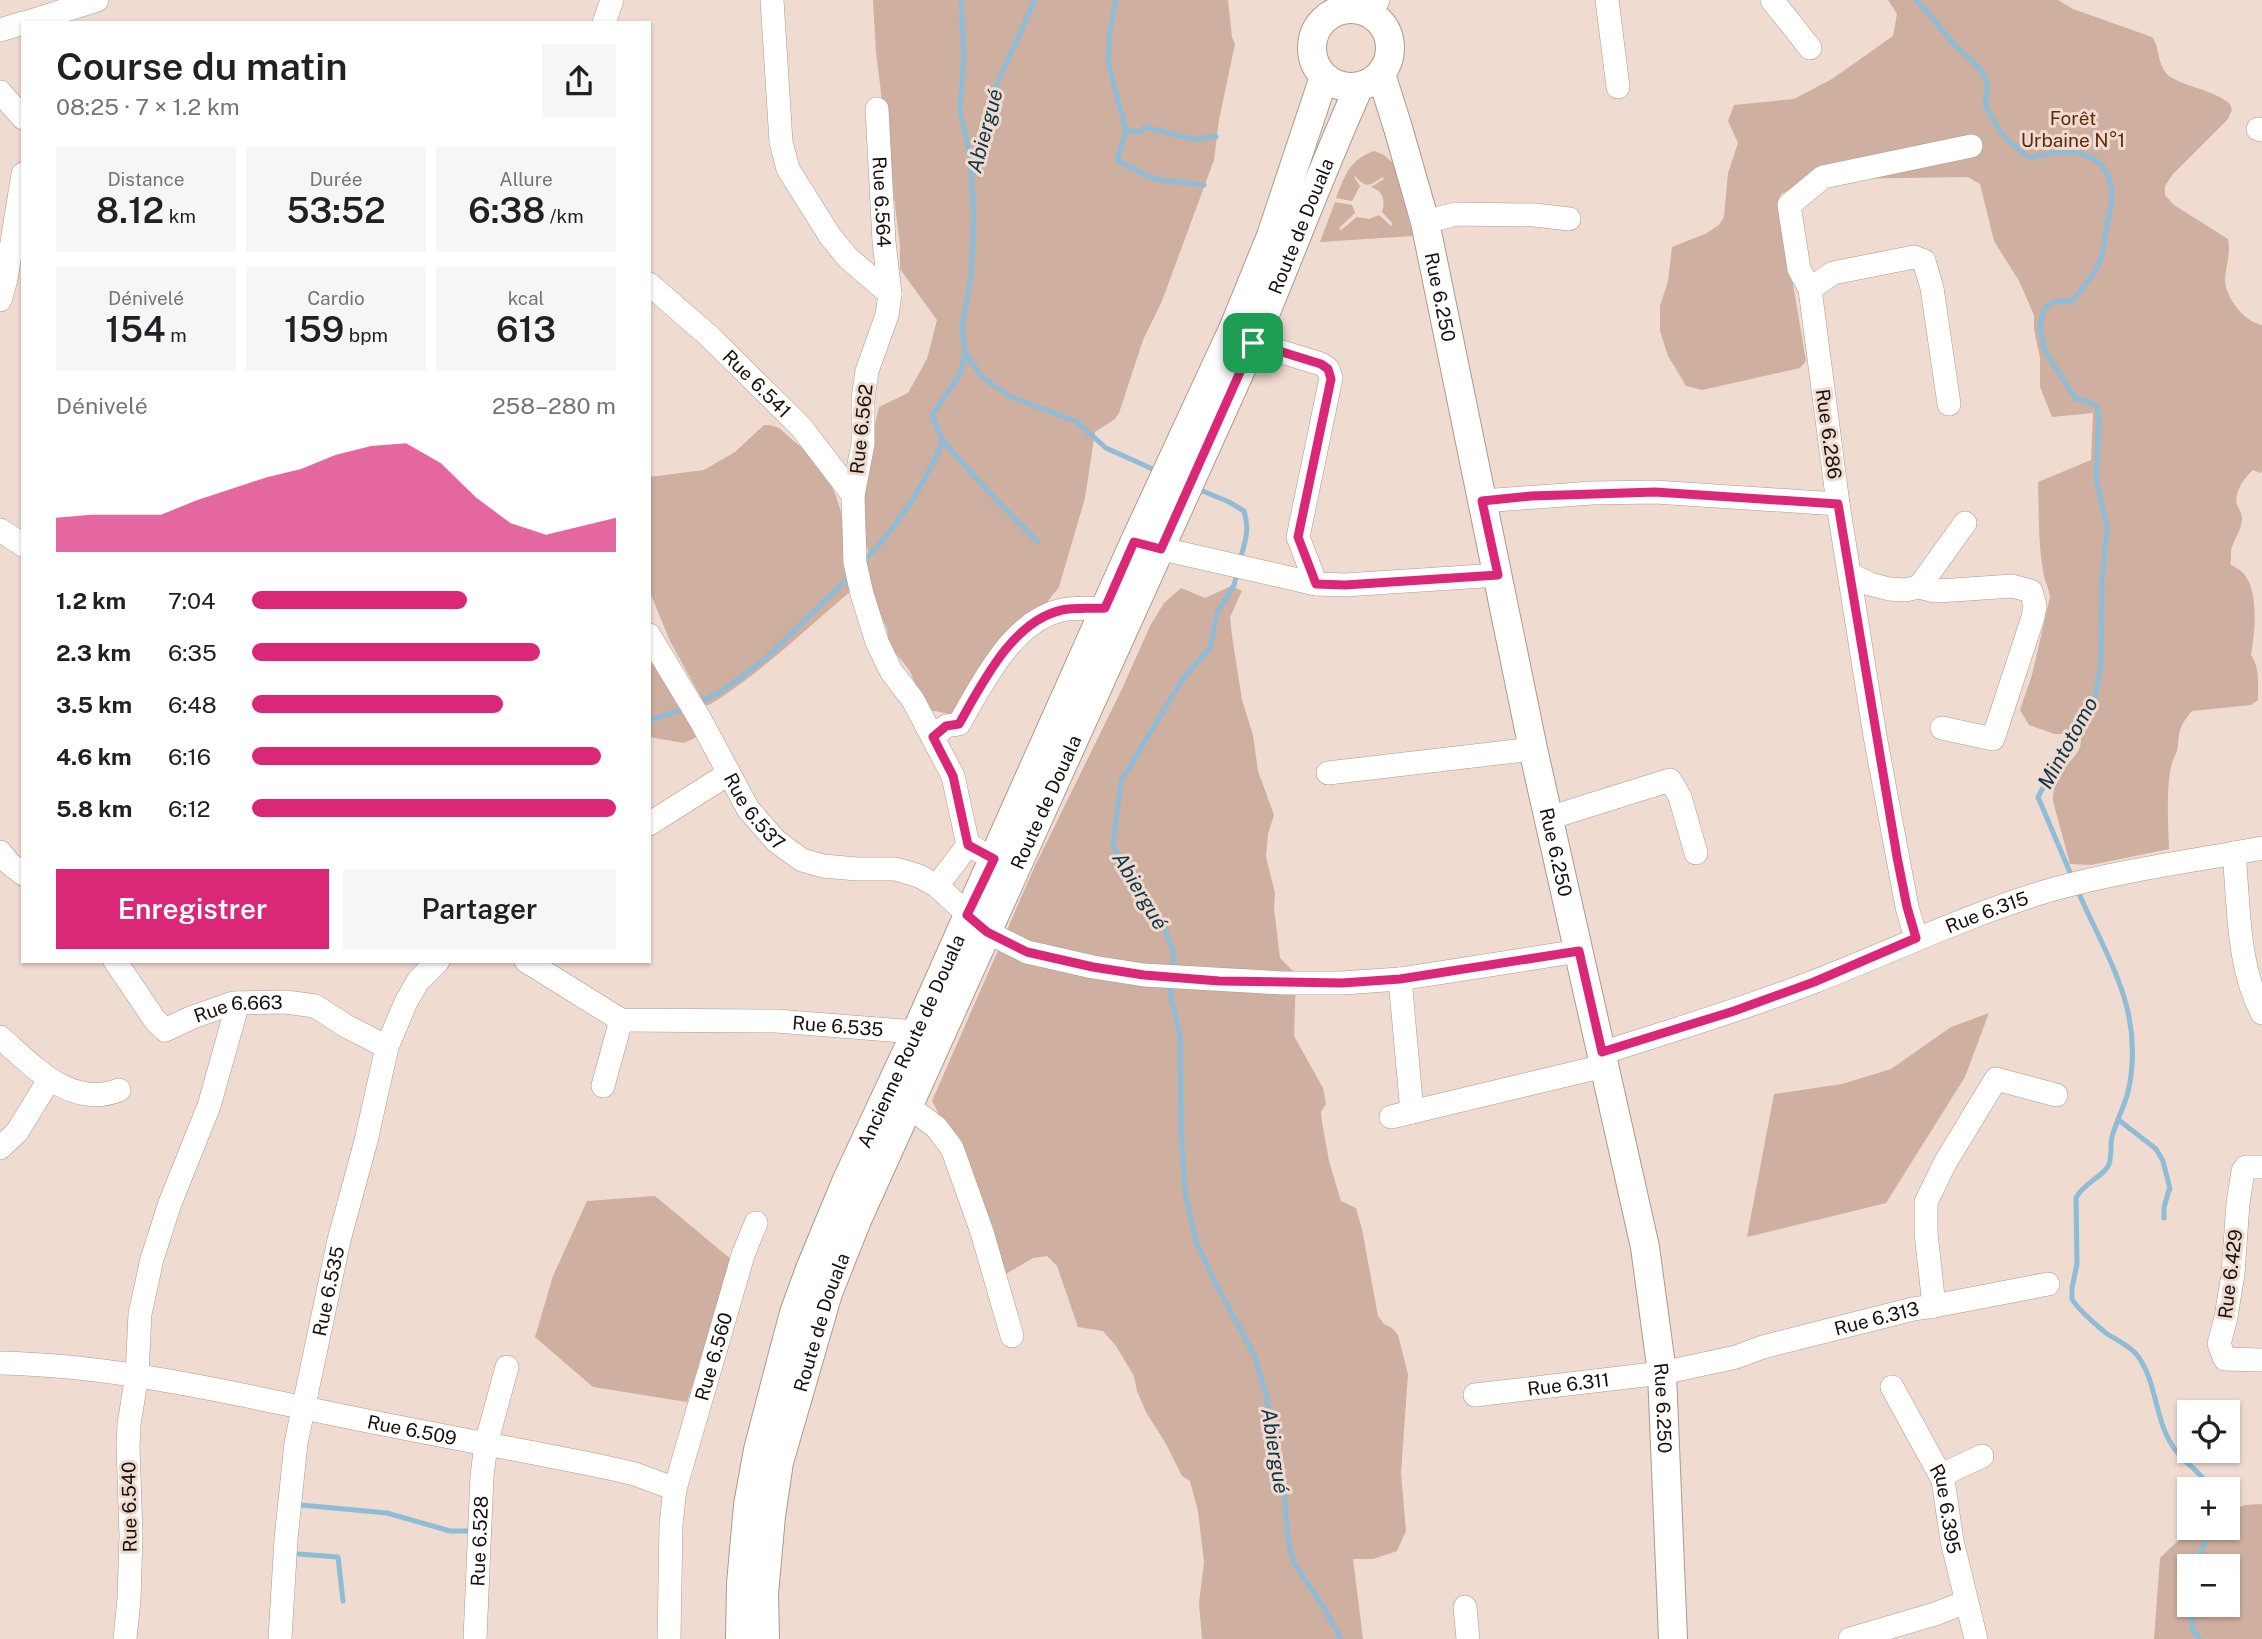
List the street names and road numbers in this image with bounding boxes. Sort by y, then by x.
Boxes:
street label: Route de Douala [1263,155,1338,297]
street label: Rue 6.564 [869,156,895,248]
street label: Rue 6.250 [1421,250,1460,344]
street label: Rue 6.541 [718,345,796,422]
street label: Rue 6.562 [845,383,877,475]
street label: Rue 6.286 [1812,388,1846,480]
street label: Route de Douala [1006,732,1086,873]
street label: Rue 6.537 [720,769,789,855]
street label: Rue 6.250 [1536,805,1577,899]
street label: Rue 6.315 [1942,887,2031,938]
street label: Ancienne Route de Douala [853,931,969,1151]
street label: Rue 6.663 [191,991,283,1027]
street label: Rue 6.535 [792,1011,884,1040]
street label: Rue 6.429 [2214,1228,2246,1320]
street label: Rue 6.535 [308,1244,348,1338]
street label: Route de Douala [789,1249,854,1394]
street label: Rue 6.313 [1832,1297,1921,1340]
street label: Rue 6.560 [690,1310,737,1403]
street label: Rue 6.250 [1650,1361,1676,1454]
street label: Rue 6.311 [1526,1368,1611,1400]
street label: Rue 6.509 [365,1410,459,1449]
street label: Rue 6.395 [1925,1460,1966,1556]
street label: Rue 6.540 [117,1461,141,1553]
street label: Rue 6.528 [466,1495,492,1587]

